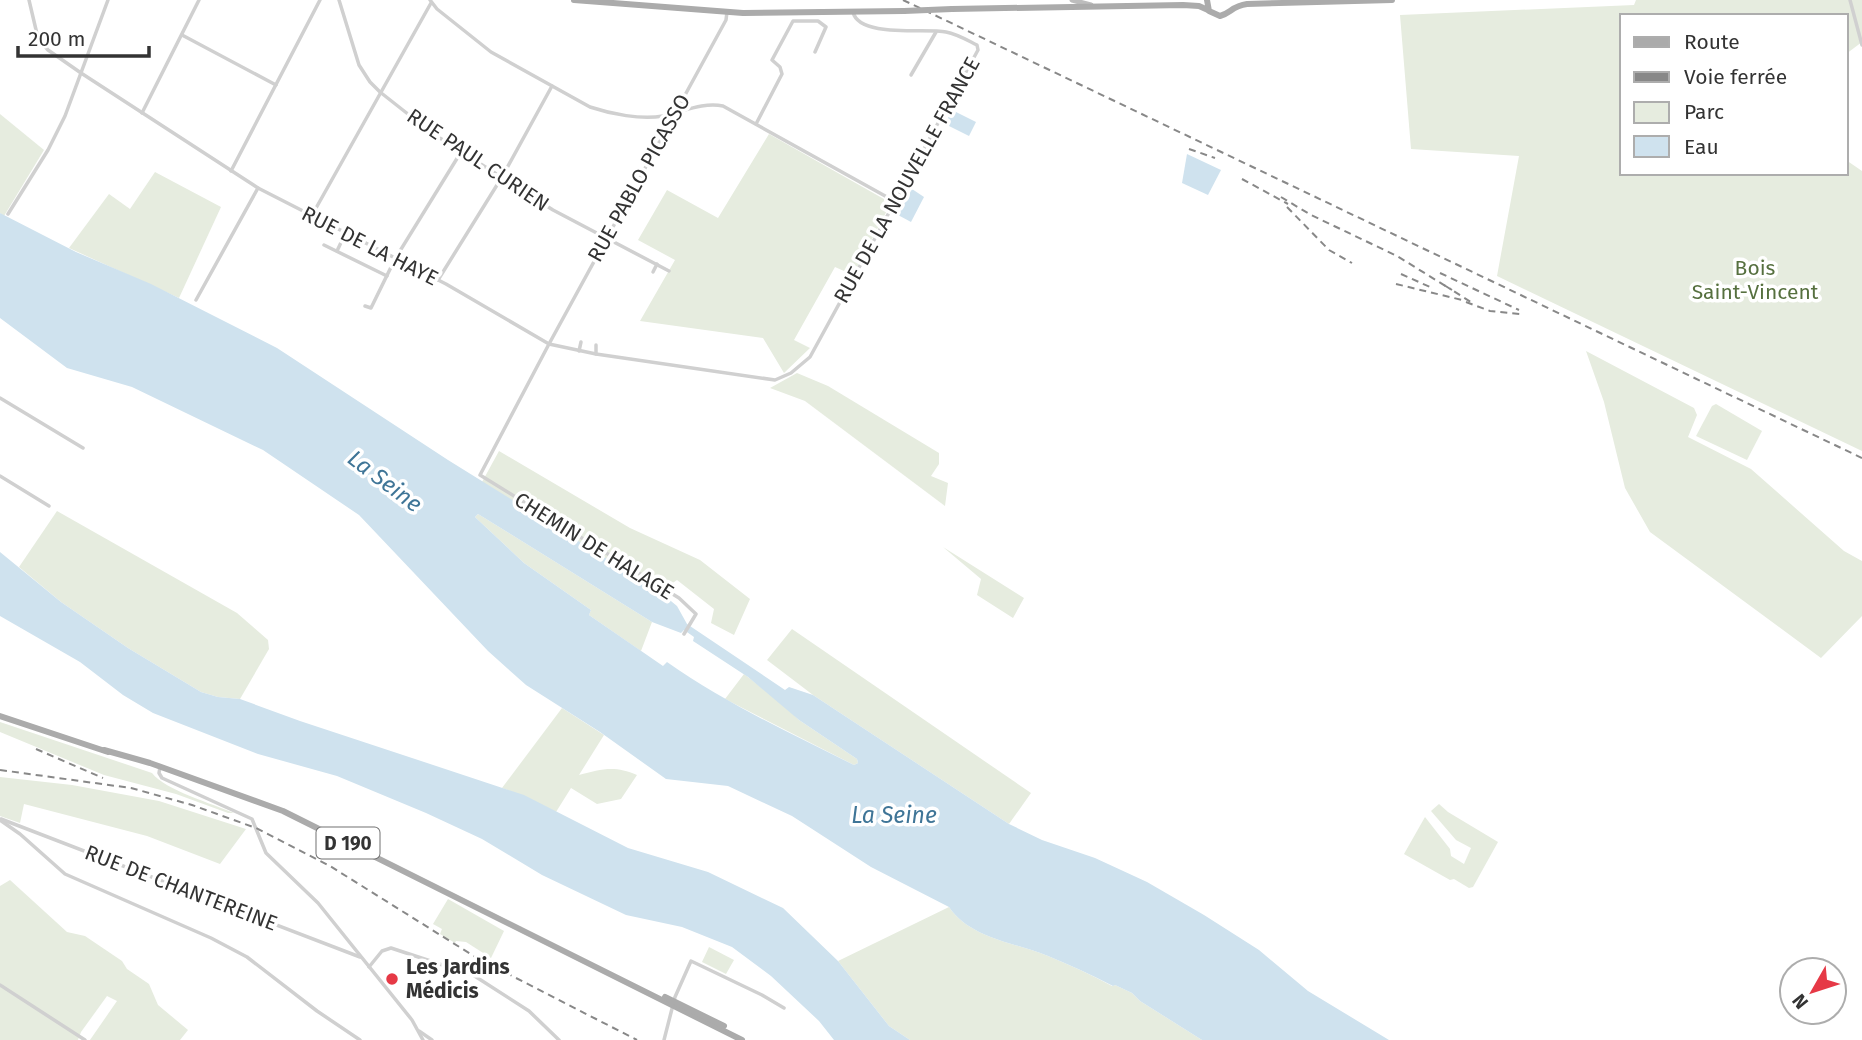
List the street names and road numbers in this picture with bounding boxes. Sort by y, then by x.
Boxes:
street label: RUE DE LA NOUVELLE FRANCE [828,52,986,308]
street label: RUE PABLO PICASSO [582,89,696,267]
street label: RUE PAUL CURIEN [402,103,554,217]
street label: RUE DE LA HAYE [297,200,443,292]
street label: CHEMIN DE HALAGE [509,486,679,606]
road number: D 190 [316,828,380,858]
street label: RUE DE CHANTEREINE [81,839,281,937]

